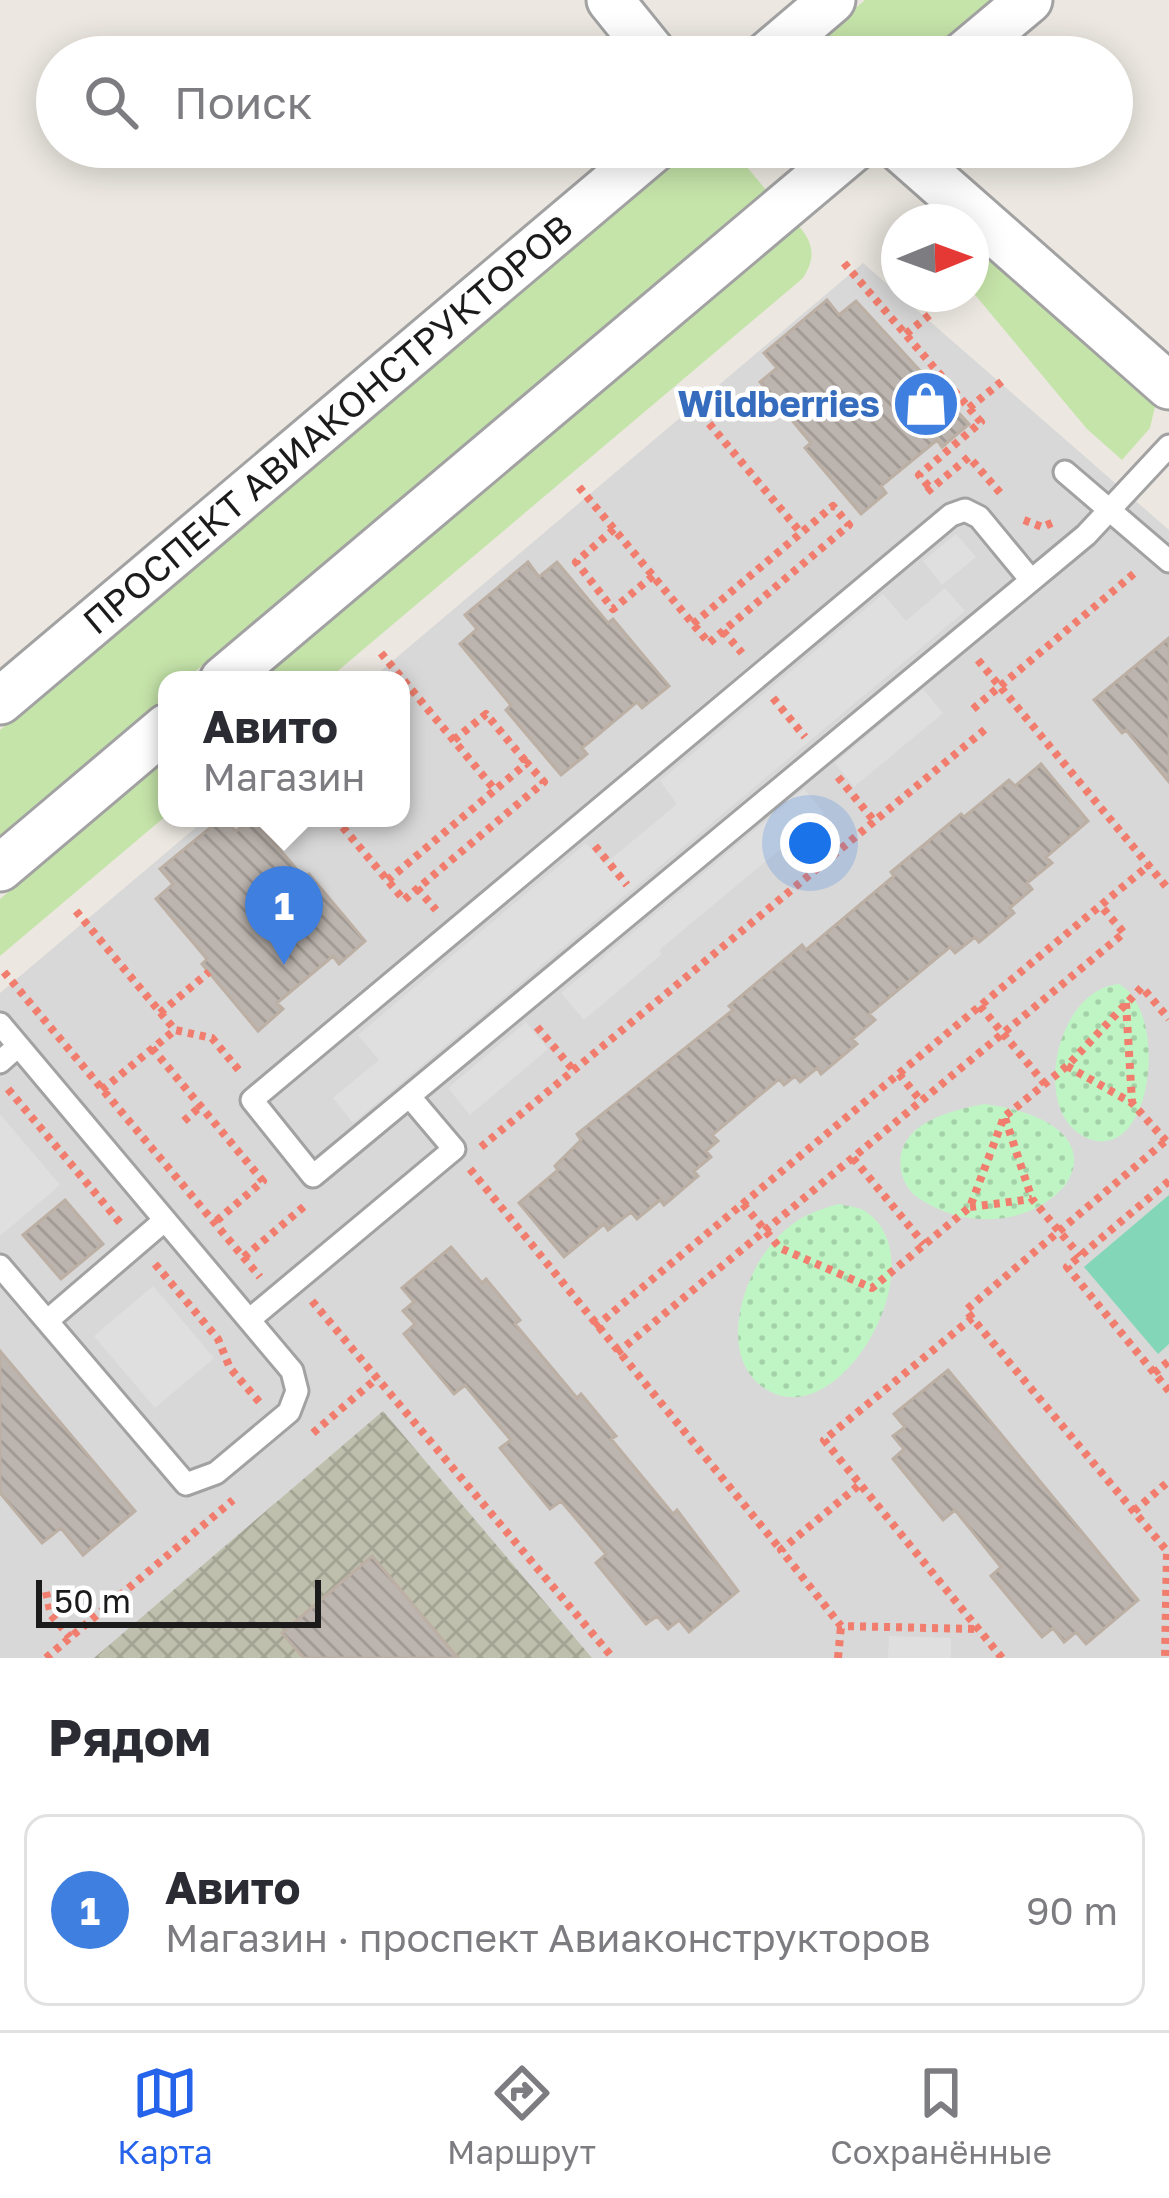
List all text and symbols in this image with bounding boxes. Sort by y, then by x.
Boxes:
search box [36,36,1133,168]
icon: search [78,69,144,135]
text: Поиск [174,75,313,129]
north arrow [881,204,989,312]
street label: ПРОСПЕКТ АВИАКОНСТРУКТОРОВ [74,205,581,642]
shop icon: Wildberries [891,369,961,439]
place label: Wildberries [677,382,880,425]
popup [158,671,410,827]
text: Авито [203,699,338,753]
text: Магазин [203,753,365,800]
your location [780,813,840,873]
pin: 1 [245,866,323,965]
scale bar [36,1574,321,1627]
text: 50 m [54,1581,131,1620]
text: Рядом [48,1706,211,1767]
text: Авито [165,1860,300,1914]
text: 1 [80,1887,100,1934]
text: 90 m [1026,1887,1118,1934]
text: Магазин · проспект Авиаконструкторов [165,1914,931,1961]
tab: Карта [117,2060,213,2171]
tab: Маршрут [447,2060,596,2171]
tab: Сохранённые [830,2060,1052,2171]

